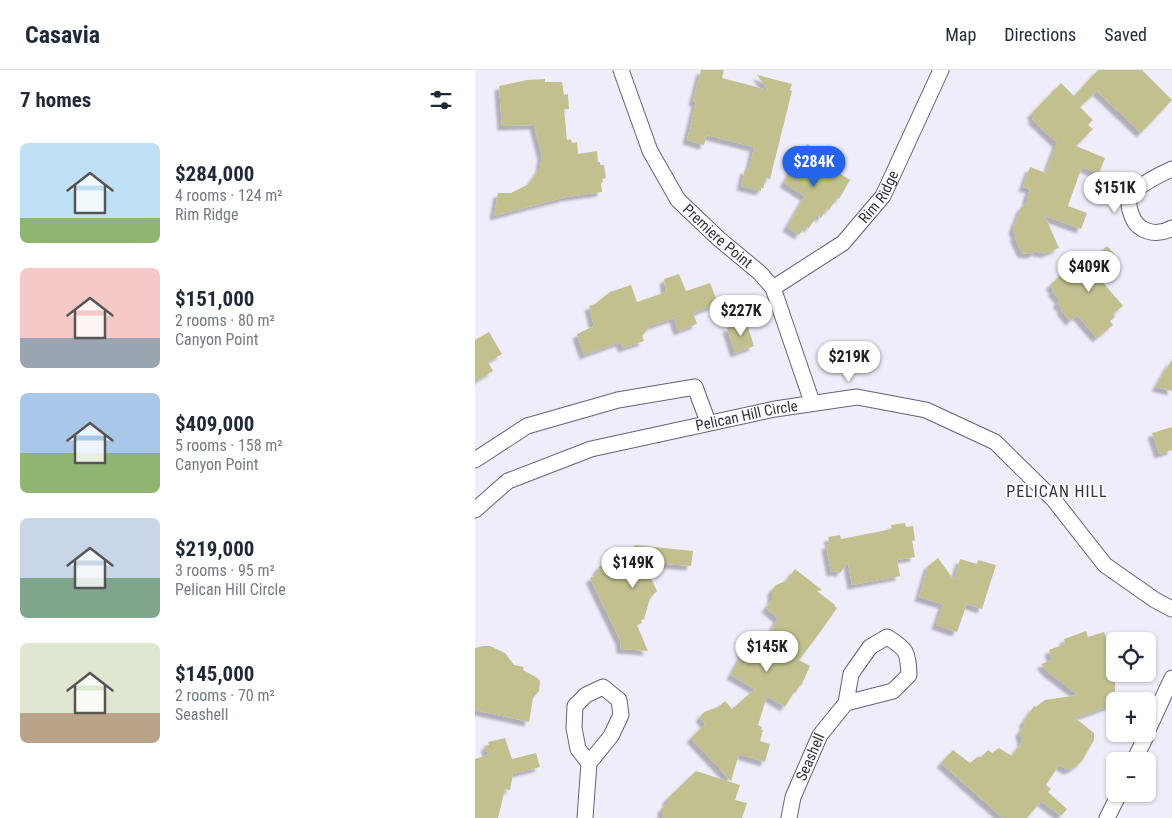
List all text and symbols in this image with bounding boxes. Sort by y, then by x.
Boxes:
text: Casavia [25,21,100,49]
text: Map [945,24,976,45]
text: Directions [1004,24,1076,45]
text: Saved [1104,24,1147,45]
icon: filters [427,86,455,114]
text: 7 homes [20,88,91,112]
pin: $284K [779,146,849,188]
text: $284K [793,152,835,171]
text: $284,000 [175,162,254,186]
icon: home [60,163,120,223]
street label: Rim Ridge [855,168,902,227]
pin: $151K [1080,172,1150,214]
text: $151K [1094,178,1136,197]
text: 4 rooms · 124 m² [175,186,283,205]
street label: Premiere Point [679,200,756,272]
text: Rim Ridge [175,205,238,224]
pin: $409K [1054,250,1124,293]
text: $409K [1068,257,1110,276]
text: $151,000 [175,287,254,311]
icon: home [60,288,120,348]
pin: $227K [706,294,776,337]
text: $227K [720,301,762,320]
text: 2 rooms · 80 m² [175,311,275,330]
text: Canyon Point [175,330,258,349]
pin: $219K [814,340,884,383]
text: $219K [828,347,870,366]
street label: Pelican Hill Circle [694,397,799,435]
text: $409,000 [175,412,254,436]
icon: home [60,413,120,473]
text: 5 rooms · 158 m² [175,436,283,455]
text: Canyon Point [175,455,258,474]
district label: PELICAN HILL [1006,482,1108,501]
text: $219,000 [175,537,254,561]
icon: home [60,538,120,598]
pin: $149K [598,546,668,589]
text: $149K [612,553,654,572]
text: 3 rooms · 95 m² [175,561,275,580]
text: Pelican Hill Circle [175,580,286,599]
pin: $145K [732,630,802,673]
map controls [1106,632,1156,802]
button: locate [1106,632,1156,682]
text: $145K [746,637,788,656]
text: $145,000 [175,662,254,686]
icon: home [60,663,120,723]
text: 2 rooms · 70 m² [175,686,275,705]
button: + [1106,692,1156,742]
text: Seashell [175,705,228,724]
street label: Seashell [792,730,829,784]
button: − [1106,752,1156,802]

